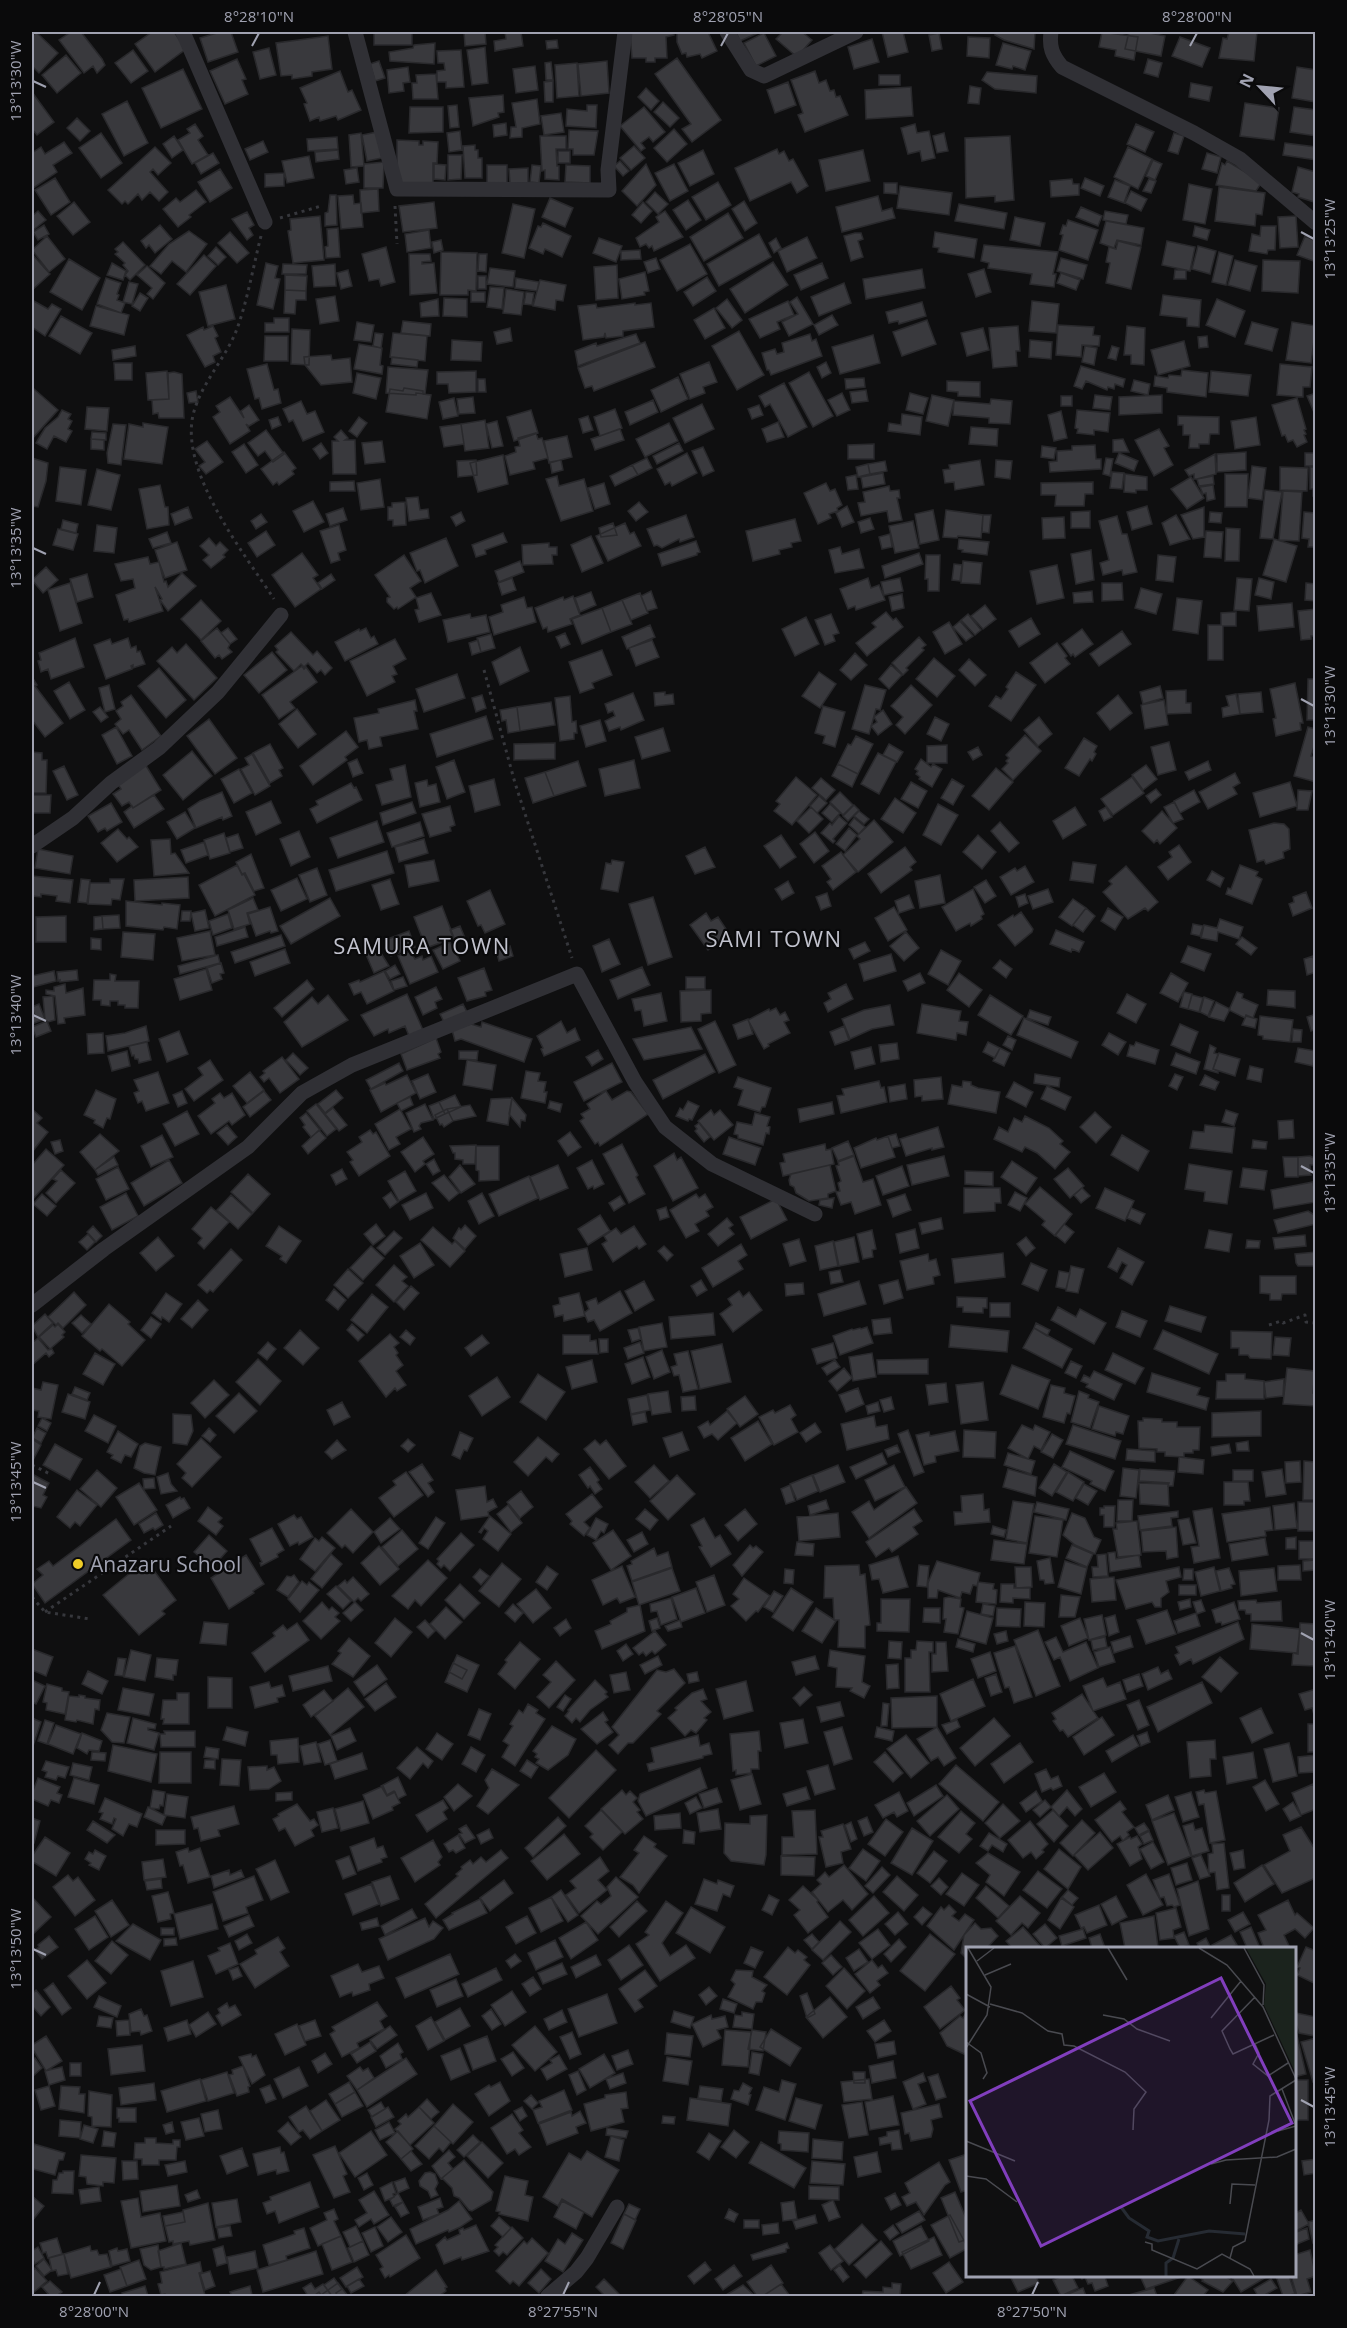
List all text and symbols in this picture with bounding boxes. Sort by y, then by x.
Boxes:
text: 8°28'10"N [224,6,294,26]
text: 8°28'05"N [693,6,763,26]
text: 8°28'00"N [1162,6,1232,26]
text: 13°13'30"W [5,40,25,122]
north arrow [1230,57,1290,117]
text: N [1234,70,1259,91]
text: 13°13'25"W [1319,198,1339,280]
text: 13°13'35"W [5,507,25,589]
text: 13°13'30"W [1319,665,1339,747]
district label: SAMI TOWN [705,923,843,953]
district label: SAMURA TOWN [333,930,511,960]
text: 13°13'40"W [5,974,25,1056]
text: 13°13'35"W [1319,1132,1339,1214]
text: 13°13'45"W [5,1441,25,1523]
place label: Anazaru School [90,1550,241,1578]
marker: Anazaru School [71,1557,85,1571]
text: 13°13'40"W [1319,1599,1339,1681]
text: 13°13'50"W [5,1908,25,1990]
inset map [966,1947,1296,2277]
text: 13°13'45"W [1319,2066,1339,2148]
text: 8°28'00"N [59,2301,129,2321]
text: 8°27'55"N [528,2301,598,2321]
text: 8°27'50"N [997,2301,1067,2321]

